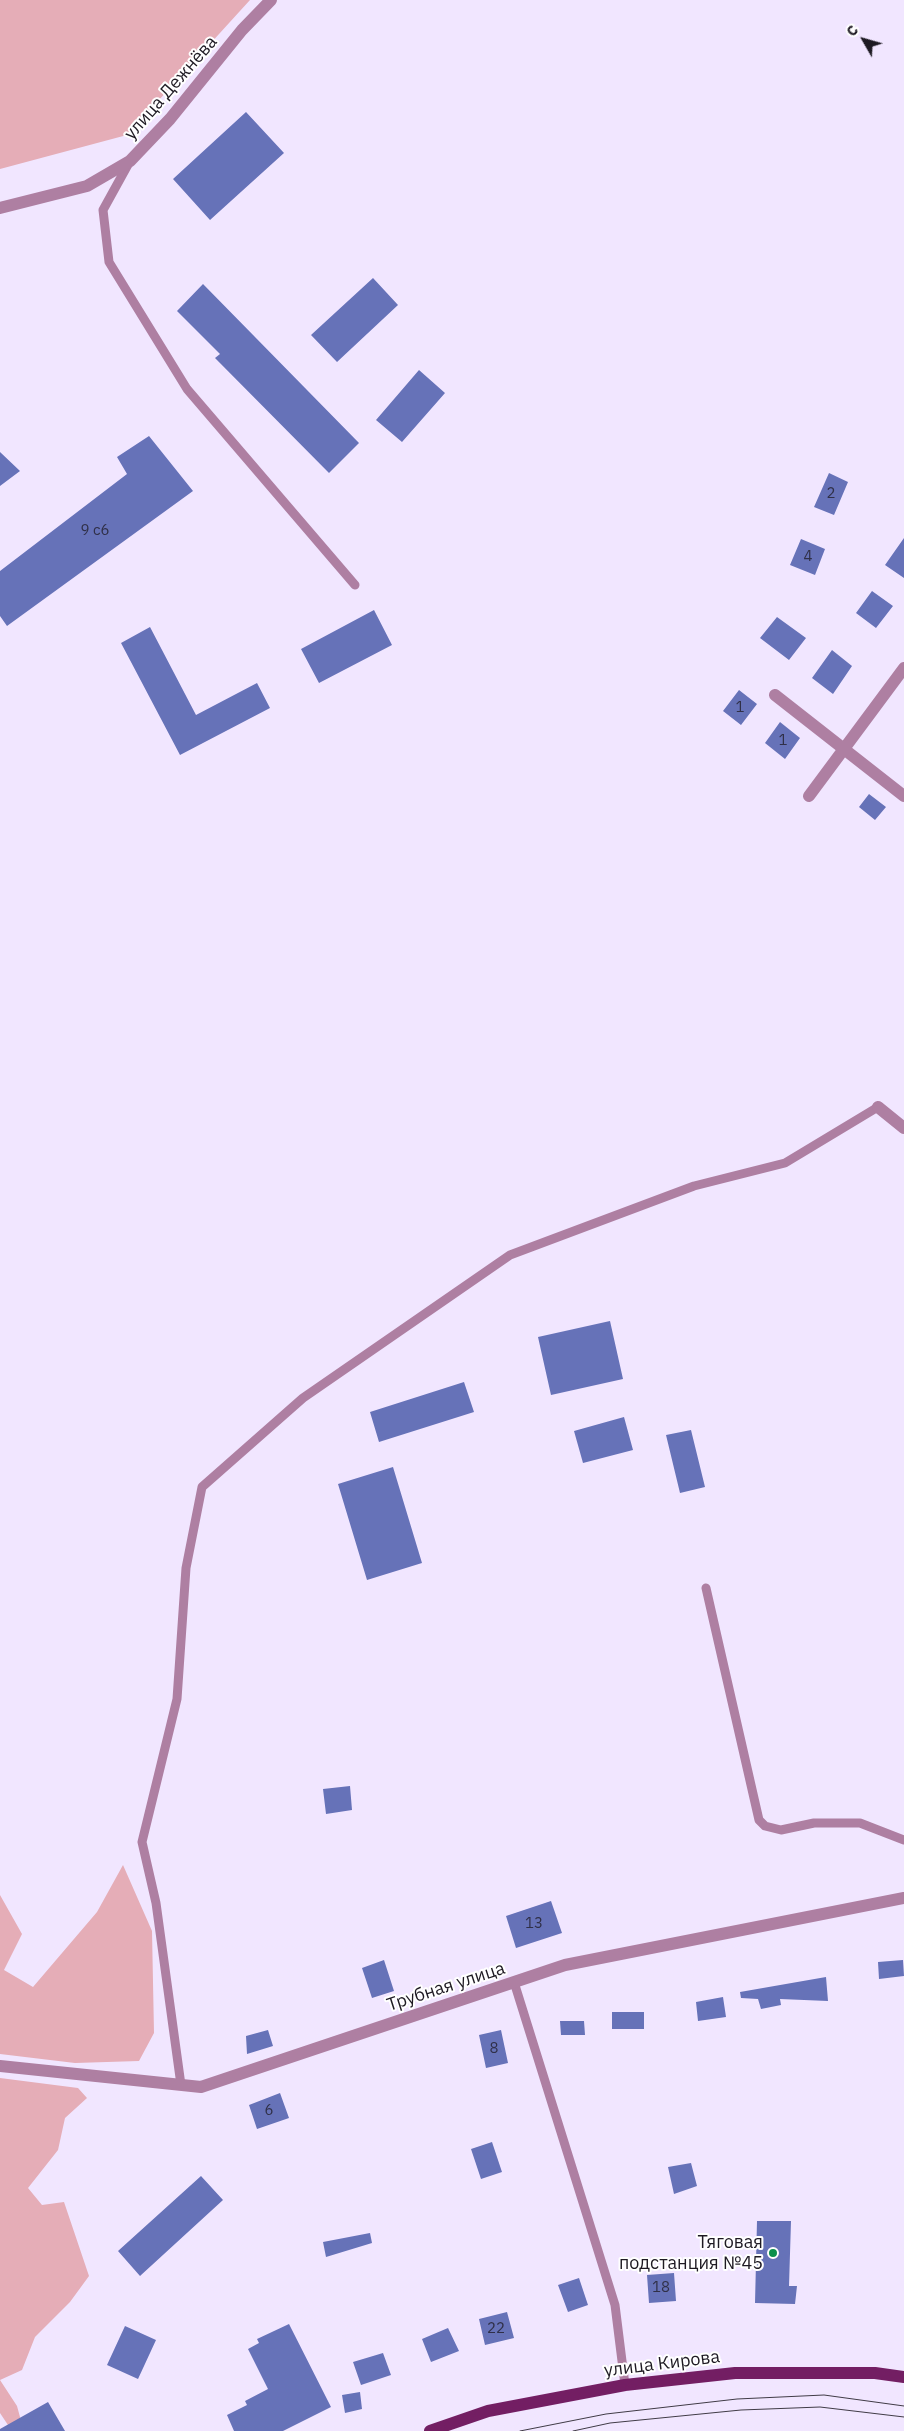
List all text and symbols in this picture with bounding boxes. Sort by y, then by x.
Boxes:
north arrow [839,15,889,65]
text: С [842,22,862,40]
street label: улица Дежнёва [120,32,222,144]
house number: 2 [827,485,835,503]
house number: 9 с6 [80,522,110,540]
house number: 4 [804,548,812,566]
house number: 1 [736,699,744,717]
house number: 1 [779,732,787,750]
house number: 13 [525,1915,543,1933]
street label: Трубная улица [384,1958,508,2016]
house number: 8 [490,2040,498,2058]
house number: 6 [265,2102,273,2120]
place label: Тяговая подстанция №45 [619,2232,763,2274]
marker: Тяговая подстанция №45 [767,2247,779,2259]
house number: 18 [652,2279,670,2297]
house number: 22 [487,2320,505,2338]
street label: улица Кирова [603,2346,721,2382]

